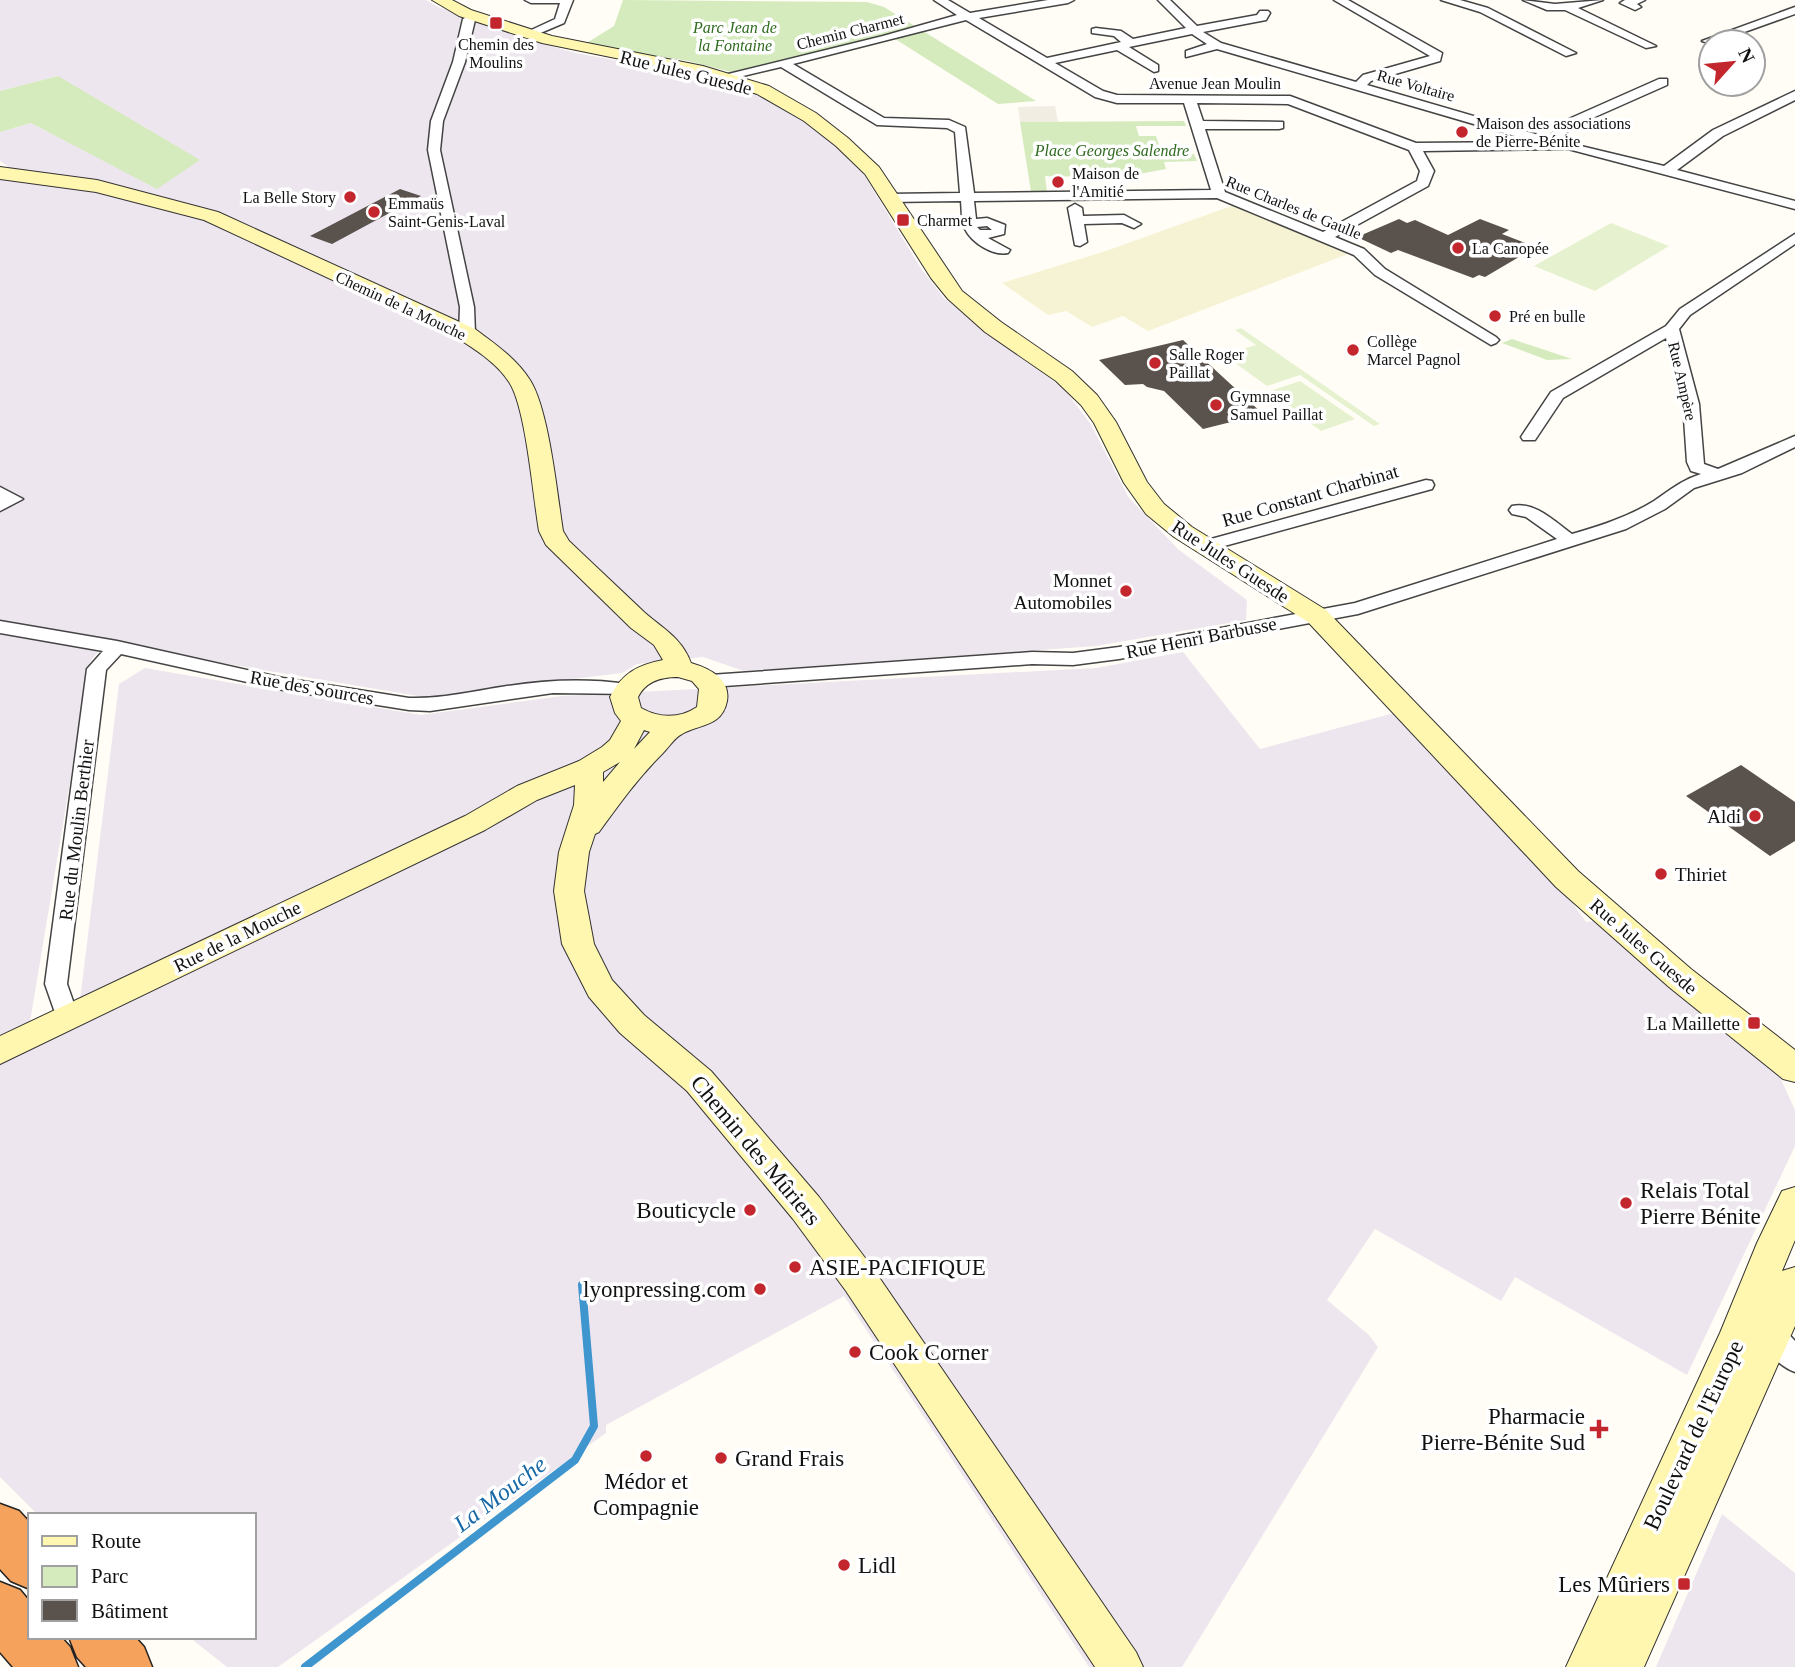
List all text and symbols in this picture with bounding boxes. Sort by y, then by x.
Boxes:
street label: Chemin Charmet [795,10,906,53]
marker: Chemin des Moulins [488,15,504,31]
park label: Parc Jean de la Fontaine [692,19,777,54]
north arrow [1697,28,1767,98]
place label: Chemin des Moulins [458,36,534,71]
text: N [1734,45,1759,67]
street label: Rue Jules Guesde [618,46,754,99]
street label: Rue Voltaire [1375,66,1457,105]
street label: Avenue Jean Moulin [1149,75,1281,92]
place label: Maison des associations de Pierre-Bénite [1476,115,1631,150]
marker: Maison des associations de Pierre-Bénite [1454,124,1470,140]
park label: Place Georges Salendre [1034,142,1189,160]
place label: Maison de l'Amitié [1072,165,1139,200]
street label: Rue Charles de Gaulle [1224,173,1364,242]
marker: Maison de l'Amitié [1050,174,1066,190]
place label: La Belle Story [243,189,336,207]
marker: La Belle Story [342,189,358,205]
place label: Emmaüs Saint-Genis-Laval [388,195,506,230]
marker: Emmaüs Saint-Genis-Laval [366,204,382,220]
marker: Charmet [895,212,911,228]
place label: Charmet [917,212,973,229]
marker: La Canopée [1450,240,1466,256]
place label: La Canopée [1472,240,1549,258]
street label: Chemin de la Mouche [333,268,469,343]
marker: Pré en bulle [1487,308,1503,324]
place label: Pré en bulle [1509,308,1585,325]
place label: Collège Marcel Pagnol [1367,333,1461,369]
street label: Rue Ampère [1664,340,1700,422]
marker: Collège Marcel Pagnol [1345,342,1361,358]
place label: Salle Roger Paillat [1169,346,1245,381]
marker: Salle Roger Paillat [1147,355,1163,371]
place label: Gymnase Samuel Paillat [1230,388,1323,423]
marker: Gymnase Samuel Paillat [1208,397,1224,413]
street label: Rue Constant Charbinat [1219,460,1401,531]
street label: Rue Jules Guesde [1168,516,1293,607]
place label: Monnet Automobiles [1014,570,1113,613]
marker: Monnet Automobiles [1118,583,1134,599]
street label: Rue Henri Barbusse [1124,613,1278,662]
street label: Rue des Sources [248,666,376,709]
street label: Rue du Moulin Berthier [55,738,98,922]
place label: Aldi [1707,806,1741,827]
marker: Aldi [1747,808,1763,824]
place label: Thiriet [1675,864,1727,885]
marker: Thiriet [1653,866,1669,882]
street label: Rue Jules Guesde [1586,894,1702,999]
street label: Rue de la Mouche [170,897,304,976]
place label: La Maillette [1647,1013,1740,1034]
marker: La Maillette [1746,1015,1762,1031]
street label: Chemin des Mûriers [686,1070,826,1230]
place label: Relais Total Pierre Bénite [1640,1178,1761,1229]
marker: Relais Total Pierre Bénite [1618,1195,1634,1211]
place label: Bouticycle [636,1198,736,1223]
marker: Bouticycle [742,1202,758,1218]
place label: ASIE-PACIFIQUE [809,1255,986,1280]
marker: ASIE-PACIFIQUE [787,1259,803,1275]
place label: lyonpressing.com [583,1277,746,1302]
marker: lyonpressing.com [752,1281,768,1297]
street label: Boulevard de l'Europe [1639,1337,1748,1534]
place label: Cook Corner [869,1340,989,1365]
marker: Cook Corner [847,1344,863,1360]
place label: Pharmacie Pierre-Bénite Sud [1421,1404,1585,1455]
marker: Pharmacie Pierre-Bénite Sud [1591,1421,1607,1437]
place label: Grand Frais [735,1446,844,1471]
marker: Médor et Compagnie [638,1448,654,1464]
marker: Grand Frais [713,1450,729,1466]
water label: La Mouche [448,1451,551,1538]
place label: Médor et Compagnie [593,1469,699,1520]
legend [28,1513,256,1639]
text: Route [91,1529,141,1553]
place label: Lidl [858,1553,896,1578]
marker: Lidl [836,1557,852,1573]
text: Parc [91,1564,128,1588]
place label: Les Mûriers [1558,1572,1670,1597]
marker: Les Mûriers [1676,1576,1692,1592]
text: Bâtiment [91,1599,168,1623]

